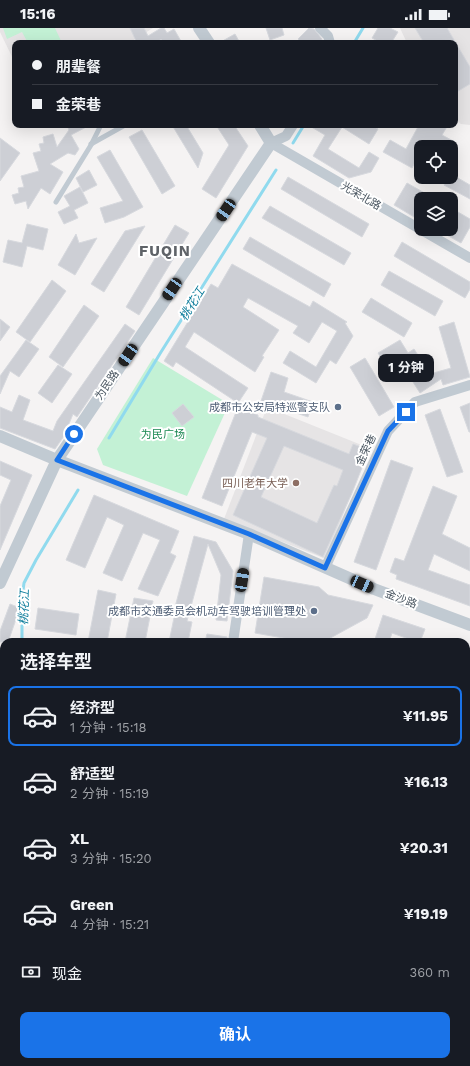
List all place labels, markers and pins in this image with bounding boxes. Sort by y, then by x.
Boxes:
place label: 成都市公安局特巡警支队 [209,401,330,414]
marker: 成都市公安局特巡警支队 [333,402,343,412]
place label: 四川老年大学 [222,477,288,490]
marker: 四川老年大学 [291,478,301,488]
place label: 成都市交通委员会机动车驾驶培训管理处 [108,605,306,618]
marker: 成都市交通委员会机动车驾驶培训管理处 [309,606,319,616]

